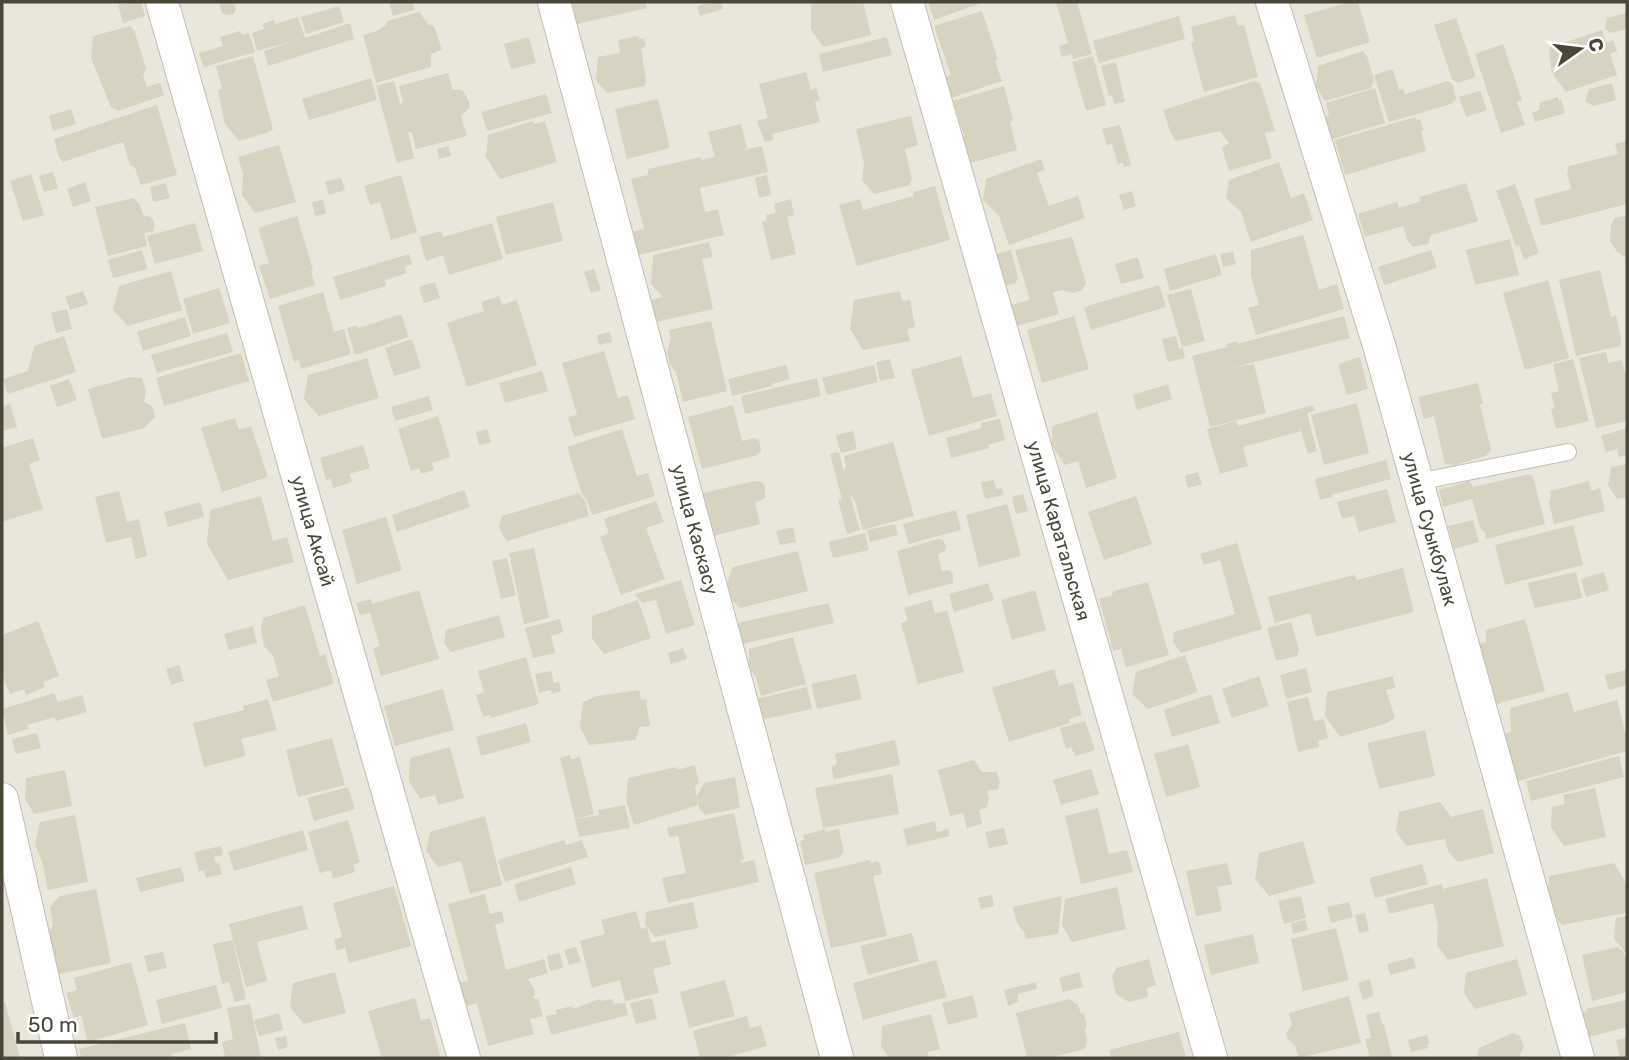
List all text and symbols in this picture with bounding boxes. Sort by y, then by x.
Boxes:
north arrow [1545,14,1615,84]
text: С [1583,36,1609,54]
street label: улица Каратальская [1022,438,1096,623]
street label: улица Суыкбулак [1398,449,1463,608]
street label: улица Каскасу [667,462,724,597]
street label: улица Аксай [286,473,340,589]
scale bar [18,1000,215,1044]
text: 50 m [28,1012,78,1037]

